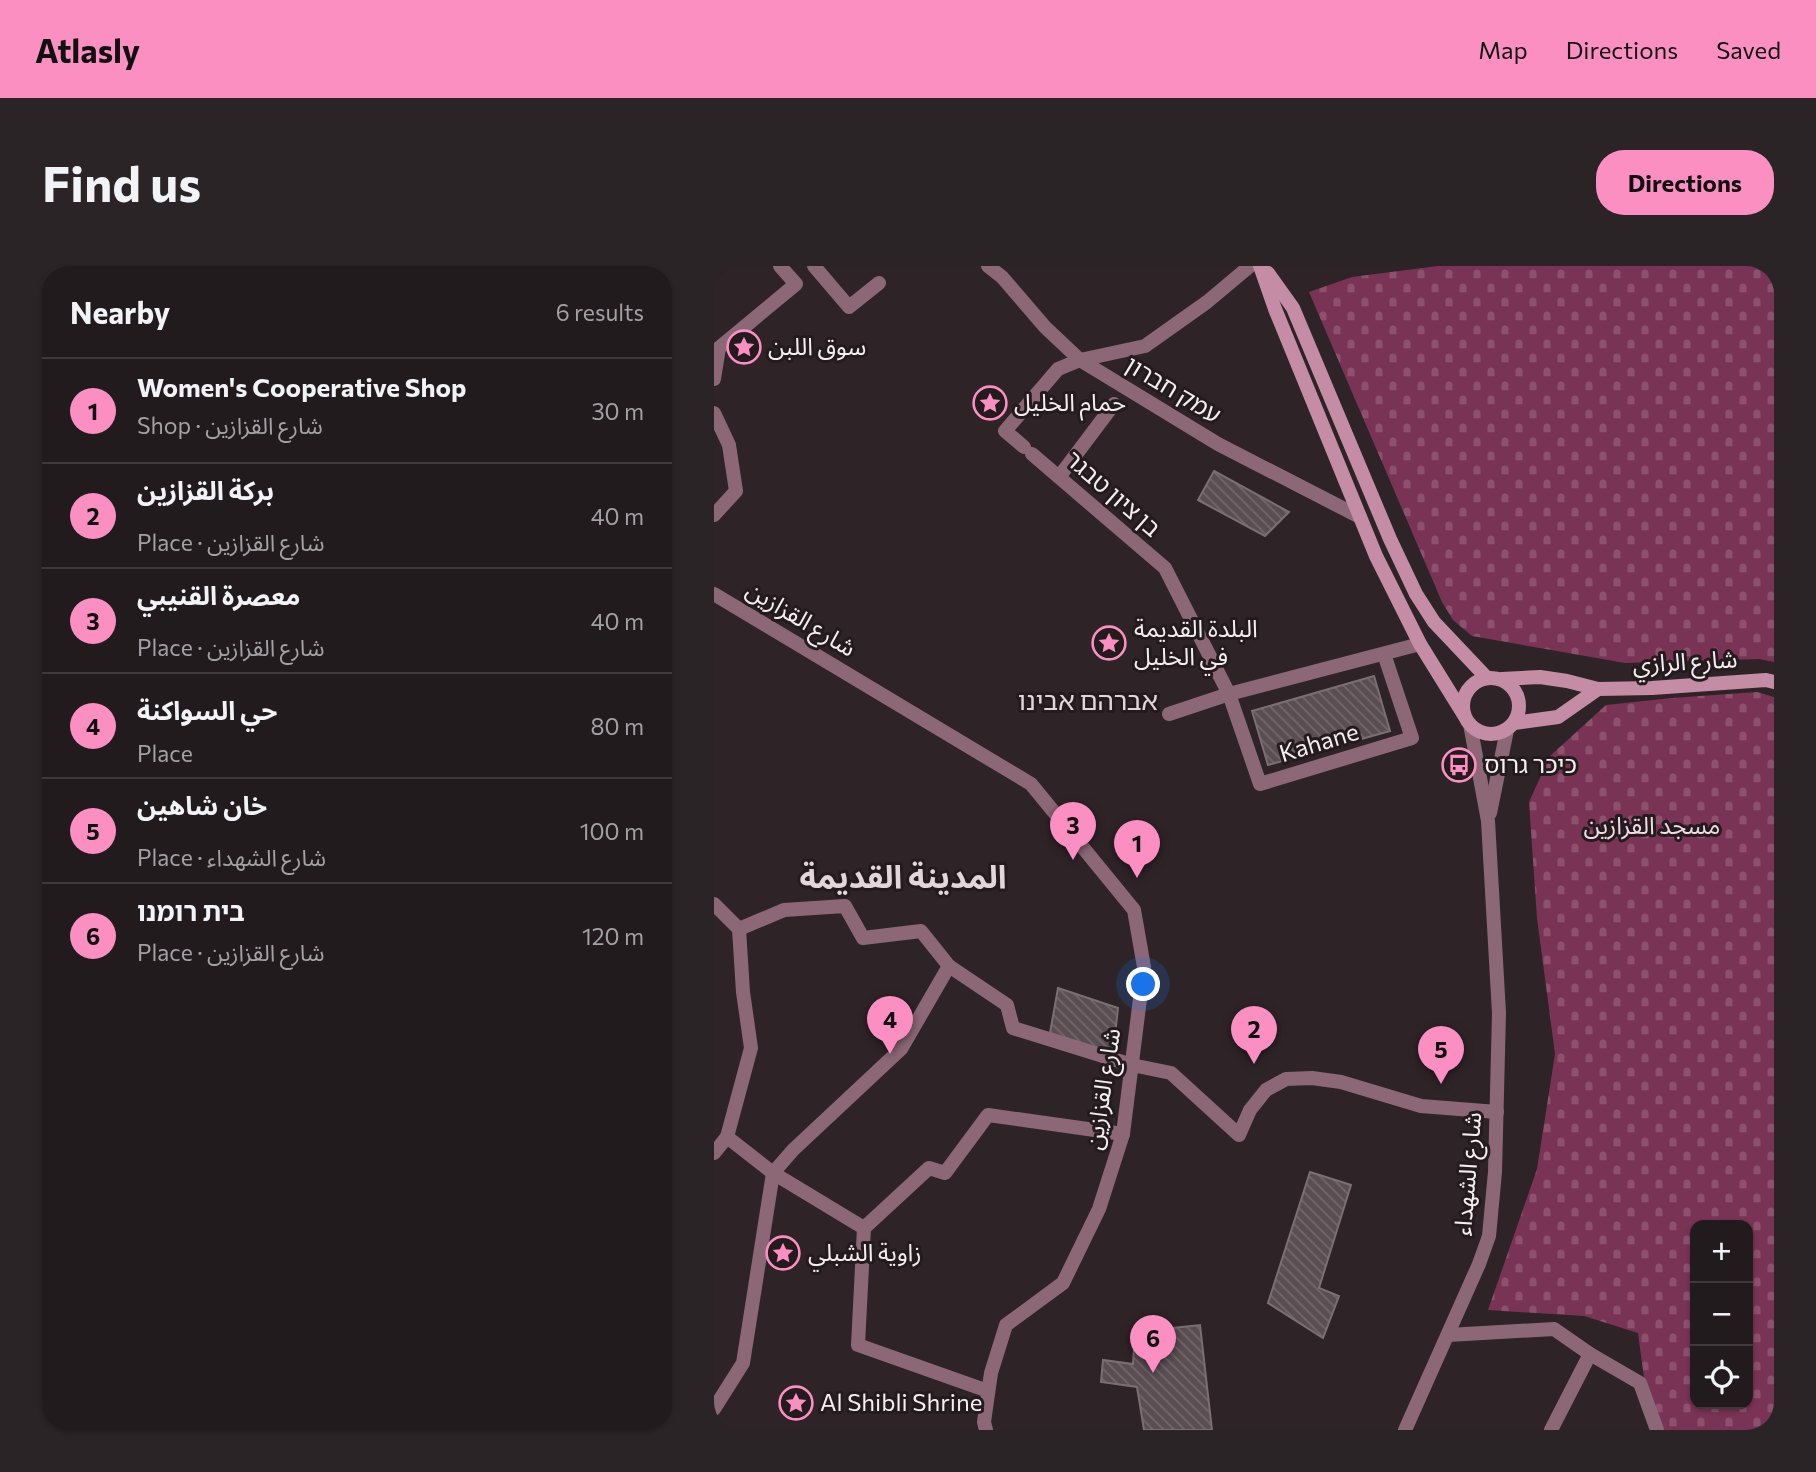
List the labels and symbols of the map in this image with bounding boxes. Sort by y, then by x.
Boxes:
place icon: سوق اللبن [725,328,763,366]
place label: سوق اللبن [768,331,866,361]
street label: עמק חברון [1121,349,1227,429]
place icon: حمام الخليل [971,384,1009,422]
place label: حمام الخليل [1014,387,1126,421]
street label: בן ציון טבגר [1061,444,1167,542]
street label: شارع القزازين [740,574,862,665]
place label: البلدة القديمة في الخليل [1134,613,1258,676]
place icon: البلدة القديمة في الخليل [1090,624,1128,662]
street label: شارع الرازي [1632,643,1738,683]
district label: אברהם אבינו [1018,684,1158,715]
street label: Kahane [1275,716,1362,767]
bus stop icon: כיכר גרוס [1440,746,1478,784]
place label: כיכר גרוס [1484,749,1577,778]
pin: 3 [1050,802,1096,860]
park label: مسجد القزازين [1584,810,1720,840]
pin: 1 [1114,820,1160,878]
district label: المدينة القديمة [800,855,1006,895]
your location [1126,967,1160,1001]
pin: 4 [867,996,913,1054]
pin: 2 [1231,1006,1277,1064]
street label: شارع القزازين [1078,1026,1129,1152]
pin: 5 [1418,1026,1464,1084]
street label: شارع الشهداء [1447,1111,1490,1237]
place icon: زاوية الشبلي [764,1234,802,1272]
place label: زاوية الشبلي [808,1237,922,1272]
pin: 6 [1130,1315,1176,1373]
place icon: Al Shibli Shrine [777,1384,815,1422]
place label: Al Shibli Shrine [820,1387,982,1416]

